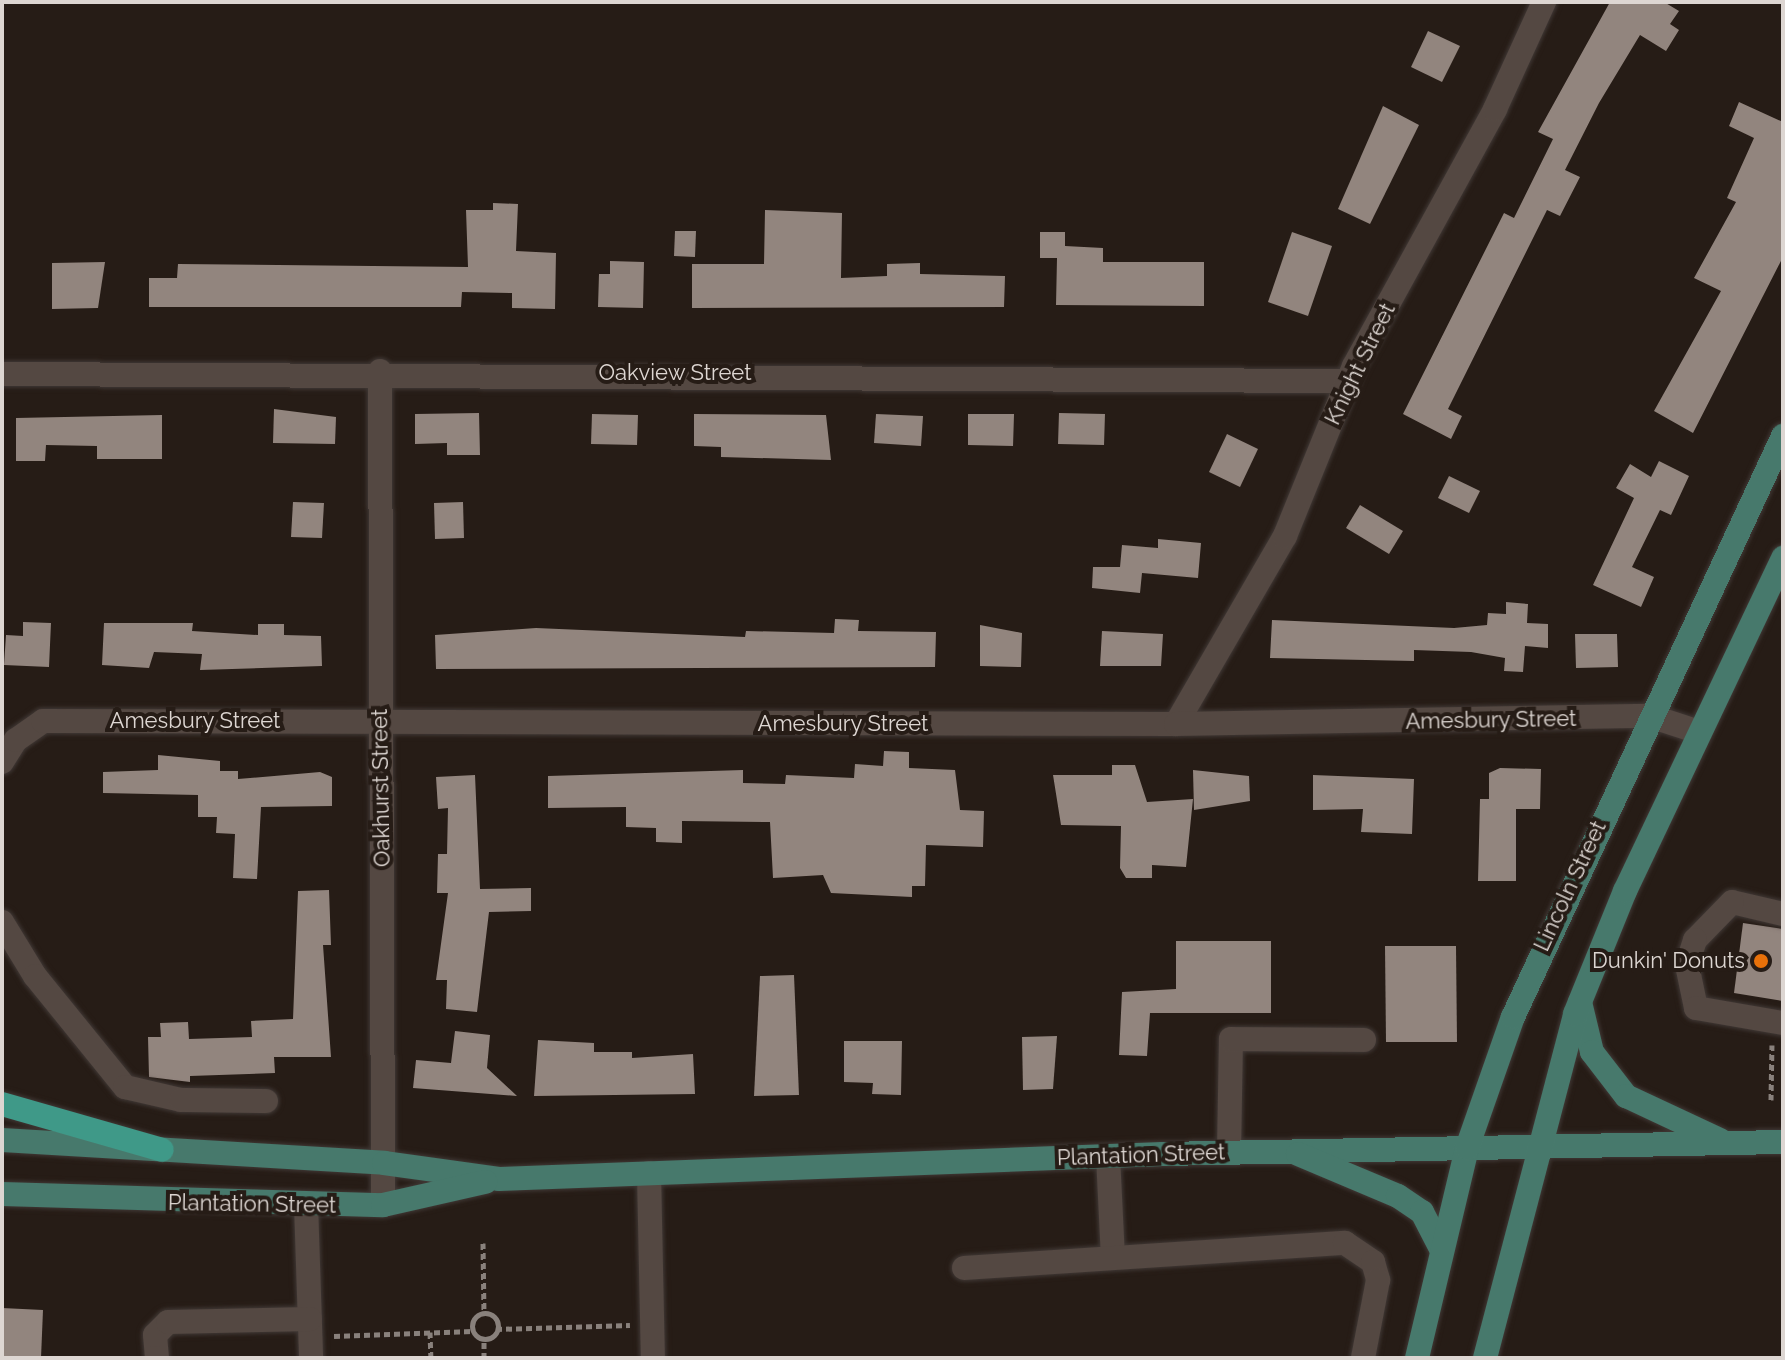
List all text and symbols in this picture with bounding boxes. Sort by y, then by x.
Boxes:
street label: Knight Street [1319,299,1401,429]
street label: Oakview Street [598,360,752,386]
street label: Amesbury Street [1405,705,1577,735]
street label: Amesbury Street [109,708,281,734]
street label: Oakhurst Street [366,709,396,867]
street label: Amesbury Street [757,711,929,737]
street label: Lincoln Street [1528,817,1612,955]
place label: Dunkin' Donuts [1592,948,1745,974]
marker: Dunkin' Donuts [1752,952,1770,970]
street label: Plantation Street [1056,1139,1226,1171]
street label: Plantation Street [168,1189,336,1219]

